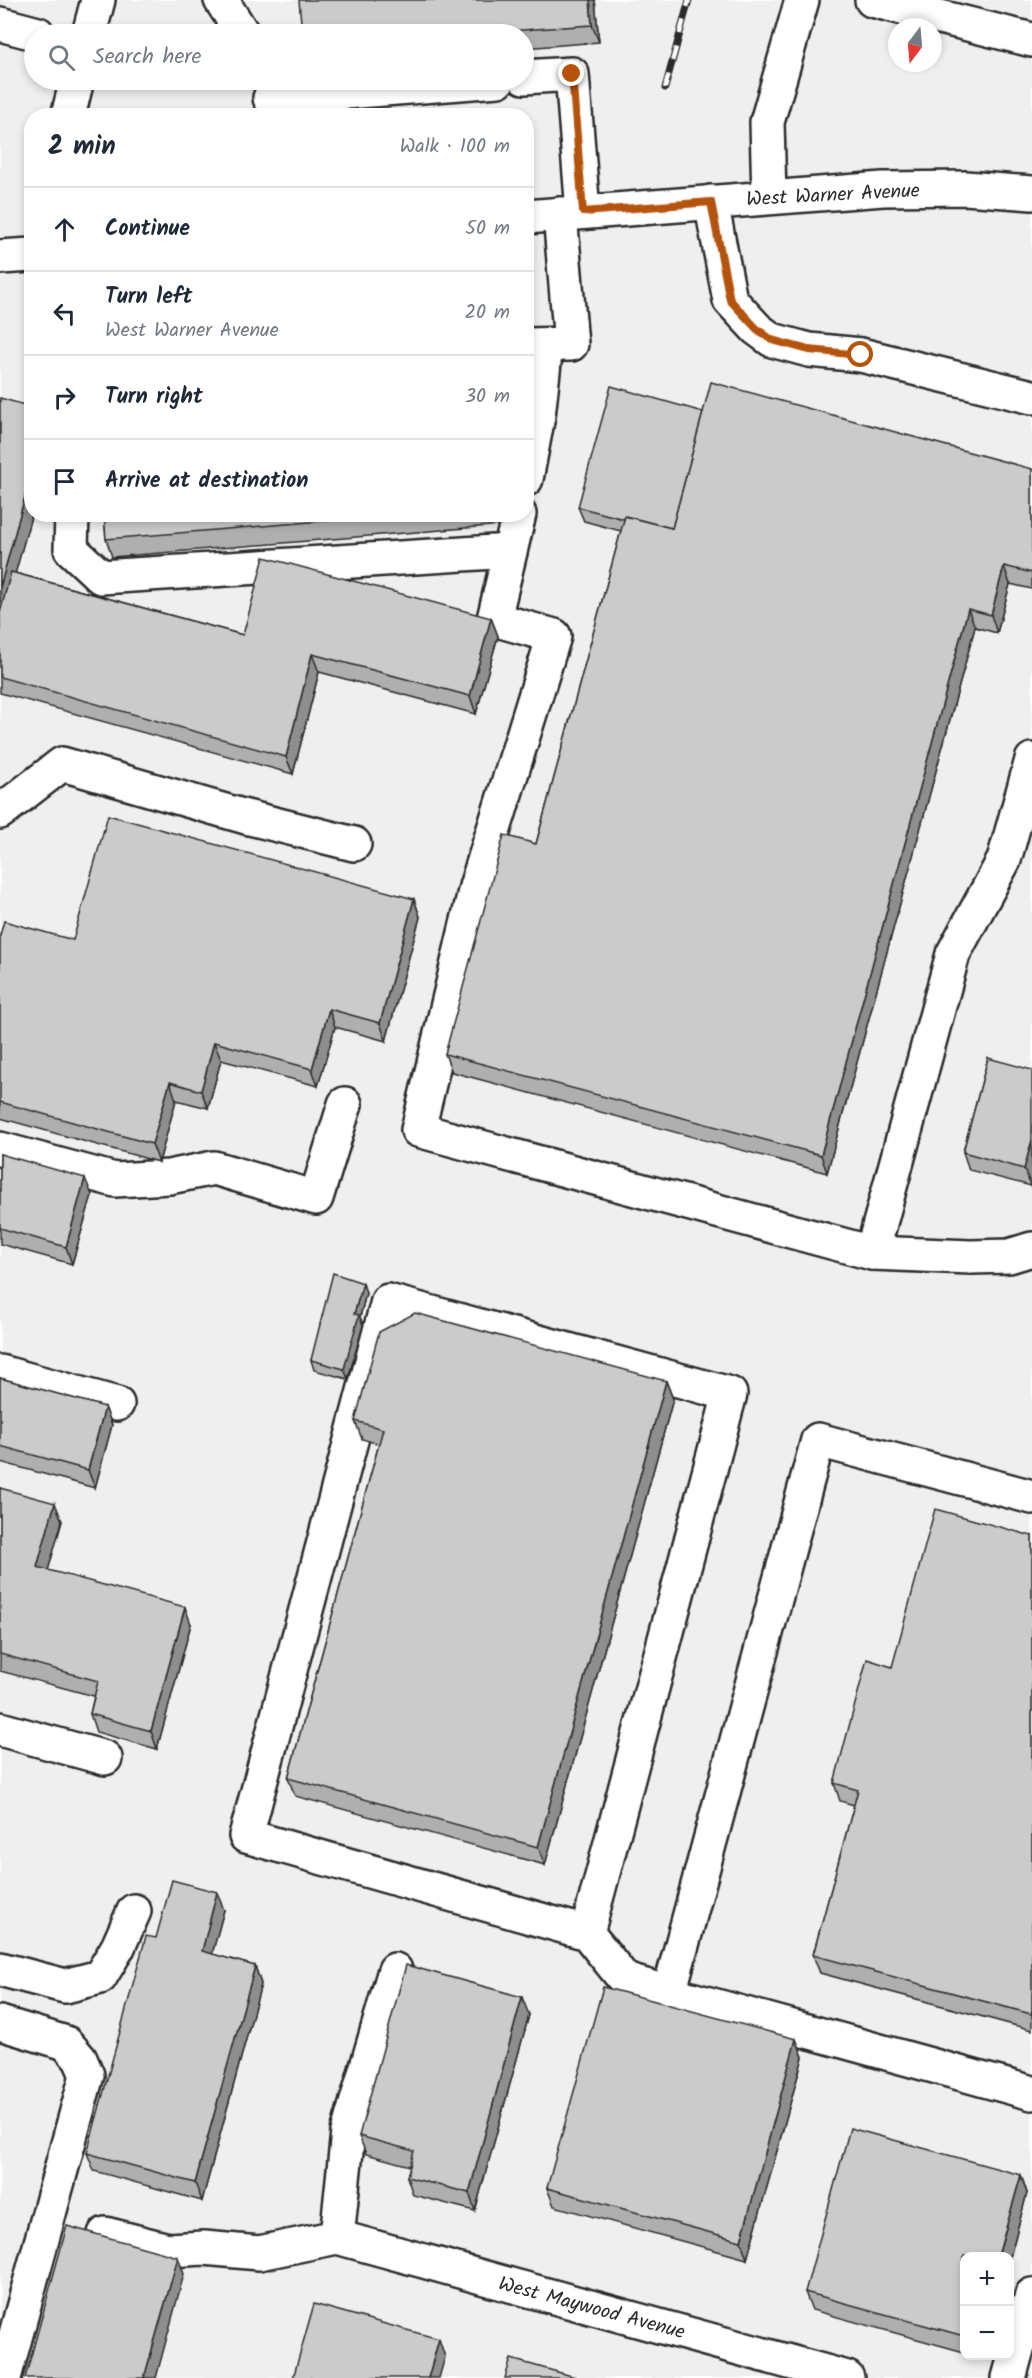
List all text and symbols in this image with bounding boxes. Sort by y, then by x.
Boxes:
north arrow [888,18,942,72]
search box [24,24,534,90]
text: Search here [93,40,201,75]
icon: search [45,41,78,74]
route end [558,60,584,86]
text: 2 min [48,126,116,168]
text: Walk · 100 m [400,131,510,163]
street label: West Warner Avenue [746,175,921,217]
text: Continue [105,212,190,247]
icon: ahead [48,213,81,246]
text: 50 m [465,213,510,245]
text: Turn left [105,280,192,315]
icon: left [48,297,81,330]
text: 20 m [464,297,510,329]
text: West Warner Avenue [105,315,279,347]
route start [847,341,873,367]
text: Turn right [105,380,203,415]
icon: right [48,381,81,414]
text: 30 m [465,381,510,413]
text: Arrive at destination [105,464,308,499]
icon: arrive [48,465,81,498]
map controls [960,2252,1014,2360]
button: + [960,2252,1014,2306]
street label: West Maywood Avenue [495,2269,688,2349]
button: − [960,2306,1014,2360]

